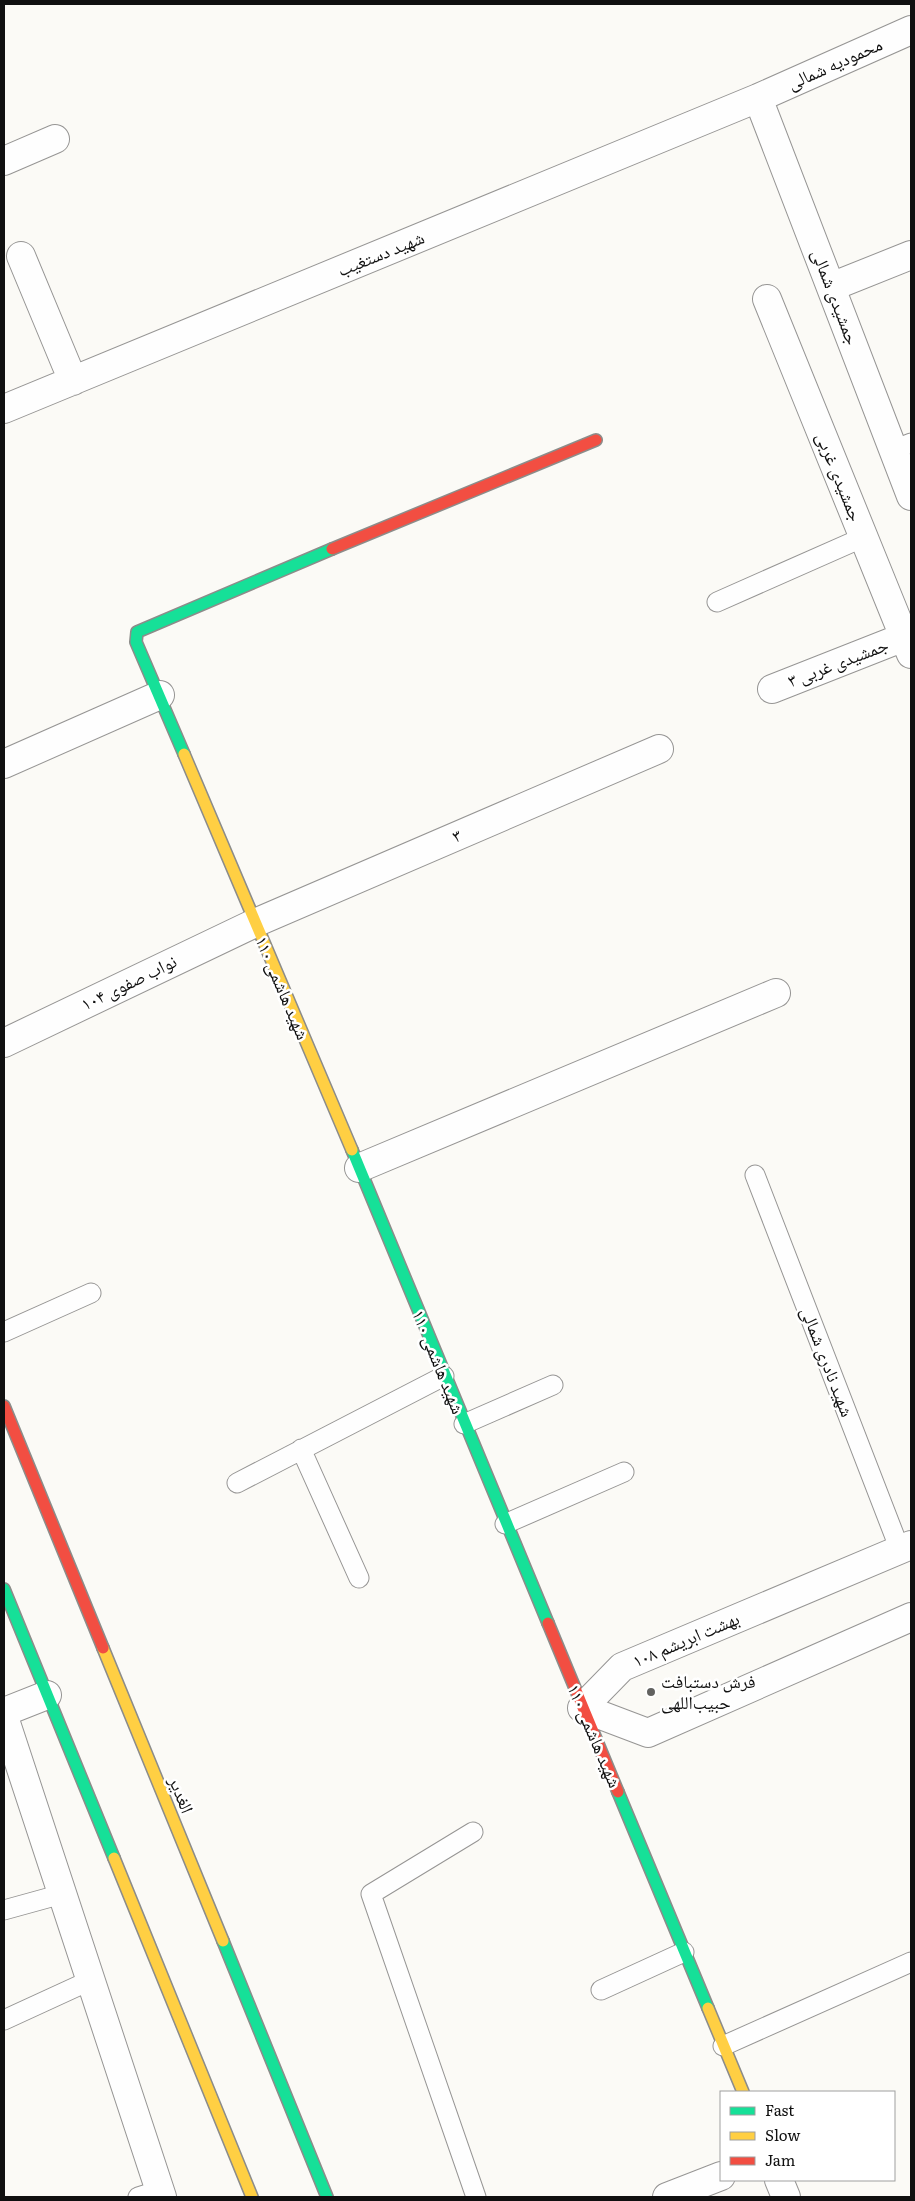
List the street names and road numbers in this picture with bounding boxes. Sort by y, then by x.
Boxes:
street label: محمودیه شمالی [783,30,886,96]
street label: شهید دستغیب [333,223,428,282]
street label: جمشیدی شمالی [806,245,867,348]
street label: جمشیدی غربی [810,428,871,525]
street label: جمشیدی غربی ۳ [783,630,892,693]
street label: ۳ [447,821,465,849]
street label: شهید هاشمی ۱۱۰ [249,931,317,1044]
street label: نواب صفوی ۱۰۴ [76,947,181,1017]
street label: شهید نادری شمالی [795,1302,862,1420]
street label: شهید هاشمی ۱۱۰ [406,1305,473,1418]
street label: بهشت ابریشم ۱۰۸ [628,1604,743,1673]
street label: شهید هاشمی ۱۱۰ [561,1679,629,1792]
street label: الغدیر [162,1771,202,1817]

